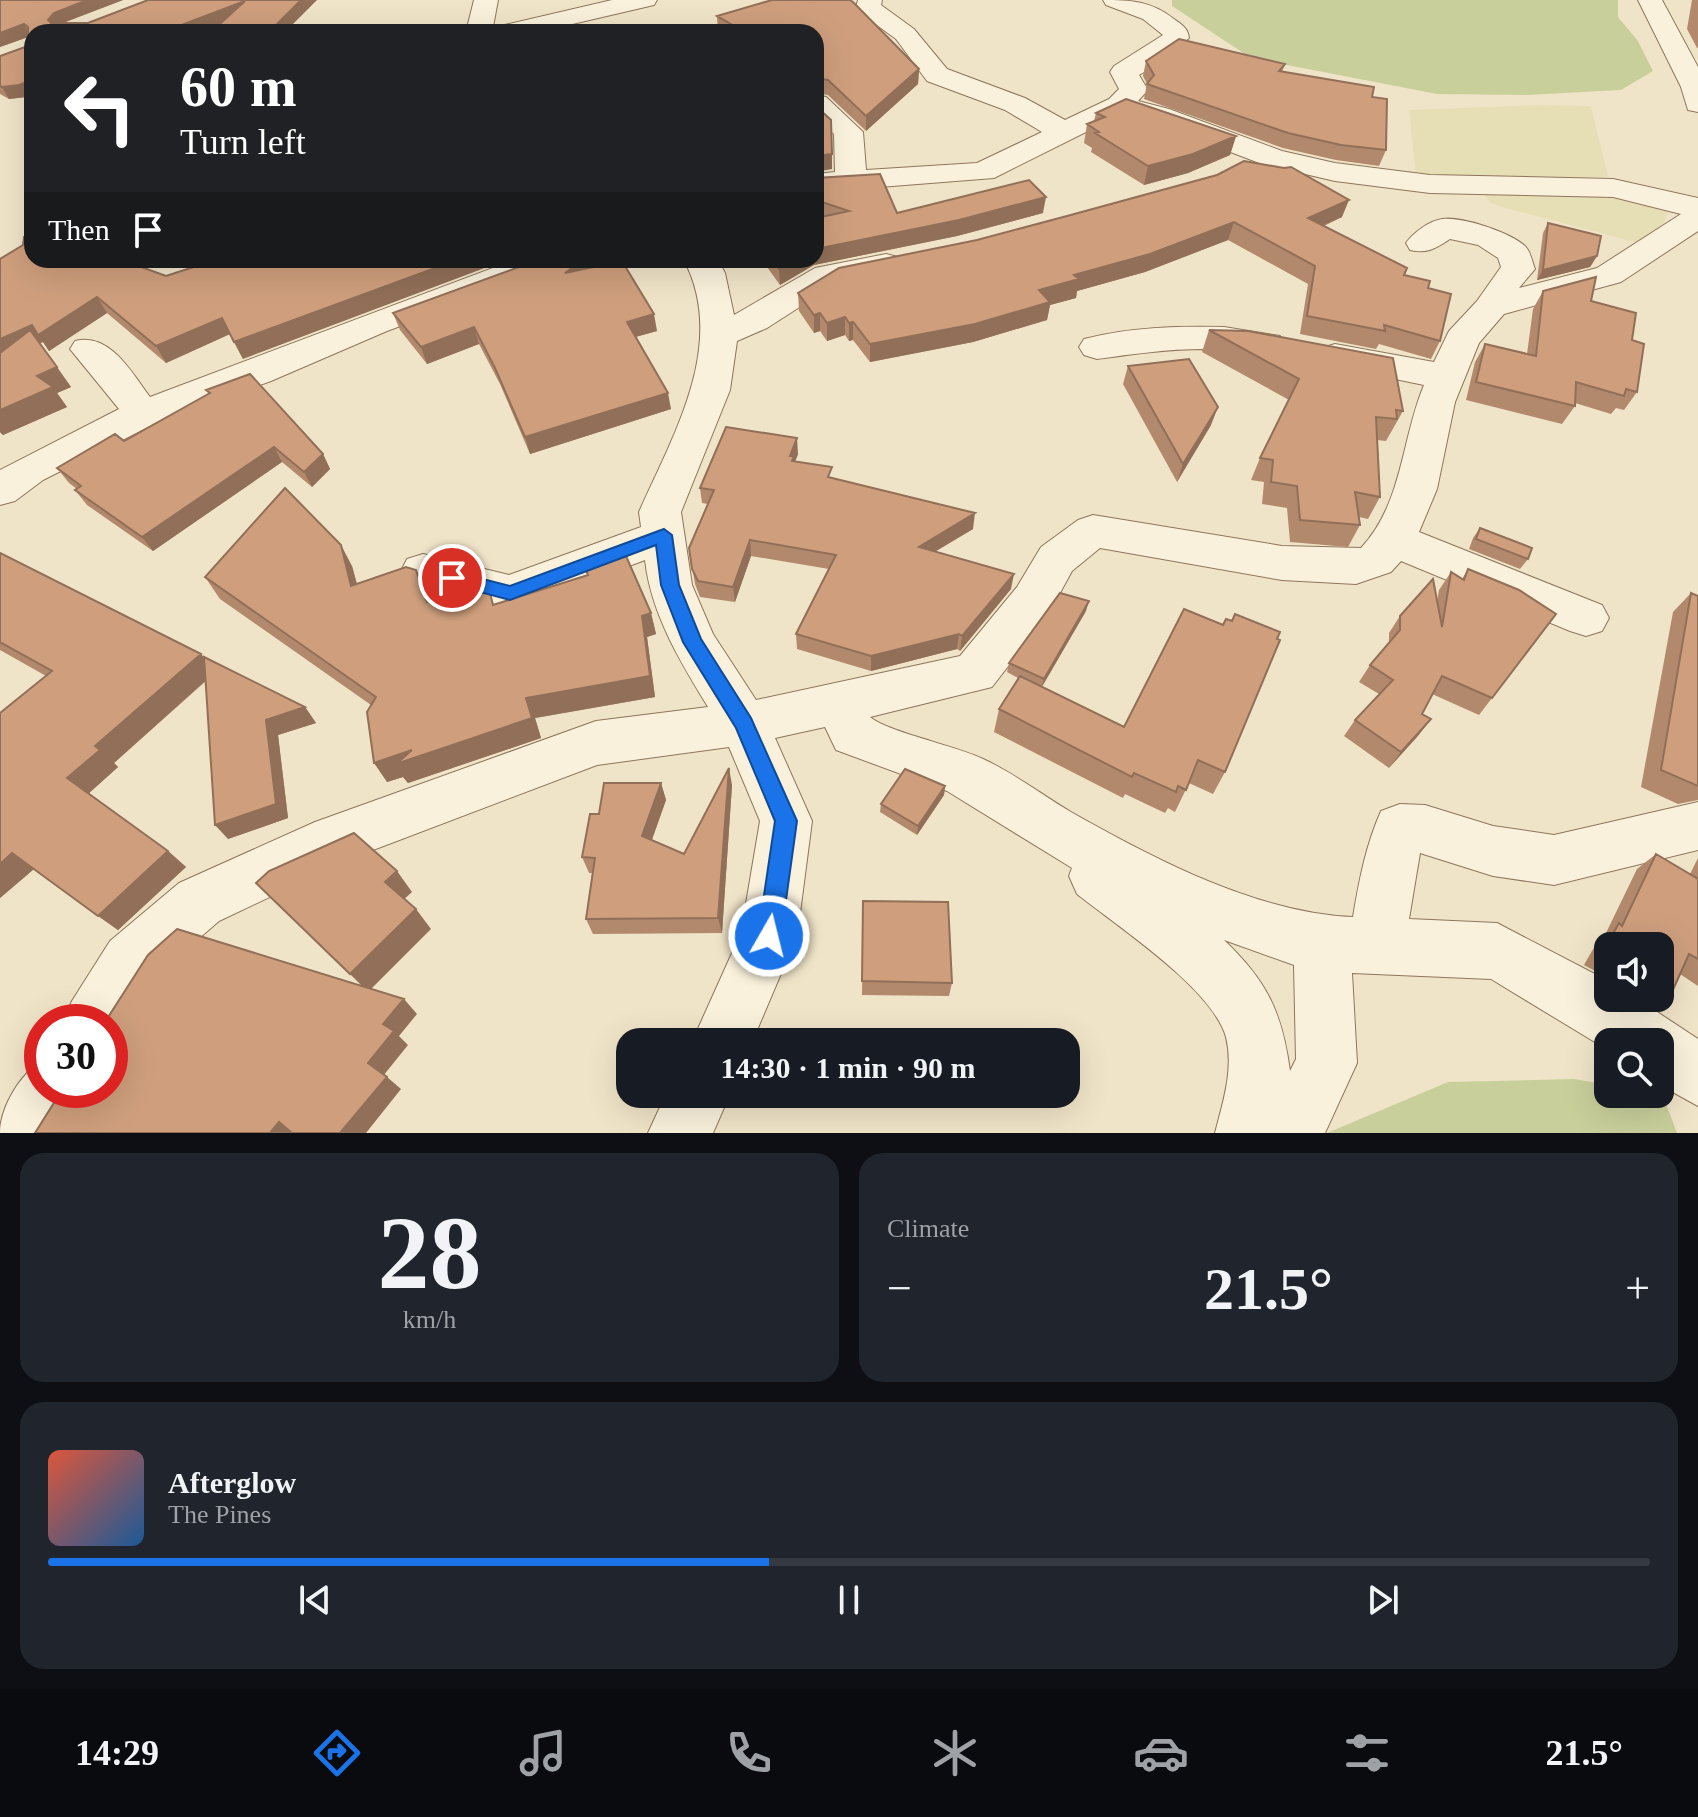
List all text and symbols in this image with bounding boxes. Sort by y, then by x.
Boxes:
icon: left [48,56,152,160]
text: 60 m [180,56,297,118]
text: Turn left [180,122,306,162]
icon: arrive [126,208,170,252]
text: Then [48,213,110,246]
pin [418,544,486,612]
icon: arrive [430,556,474,600]
position arrow [727,894,811,978]
map controls [1594,932,1674,1108]
button: sound [1594,932,1674,1012]
speed limit sign: 30 [24,1004,128,1108]
button: search [1594,1028,1674,1108]
text: 14:30 · 1 min · 90 m [721,1051,976,1084]
text: 28 [378,1195,482,1310]
text: Climate [887,1214,969,1243]
text: 21.5° [1204,1256,1333,1322]
text: − [887,1264,912,1313]
text: + [1625,1264,1650,1313]
text: km/h [403,1305,456,1334]
text: Afterglow [168,1466,296,1499]
text: The Pines [168,1500,271,1529]
icon: previous [293,1578,337,1622]
icon: pause [827,1578,871,1622]
icon: next [1361,1578,1405,1622]
icon: directions [309,1725,365,1781]
icon: music [515,1725,571,1781]
icon: phone [721,1725,777,1781]
icon: climate [927,1725,983,1781]
icon: car [1133,1725,1189,1781]
icon: filters [1339,1725,1395,1781]
text: 14:29 [75,1733,159,1773]
text: 21.5° [1545,1733,1623,1773]

